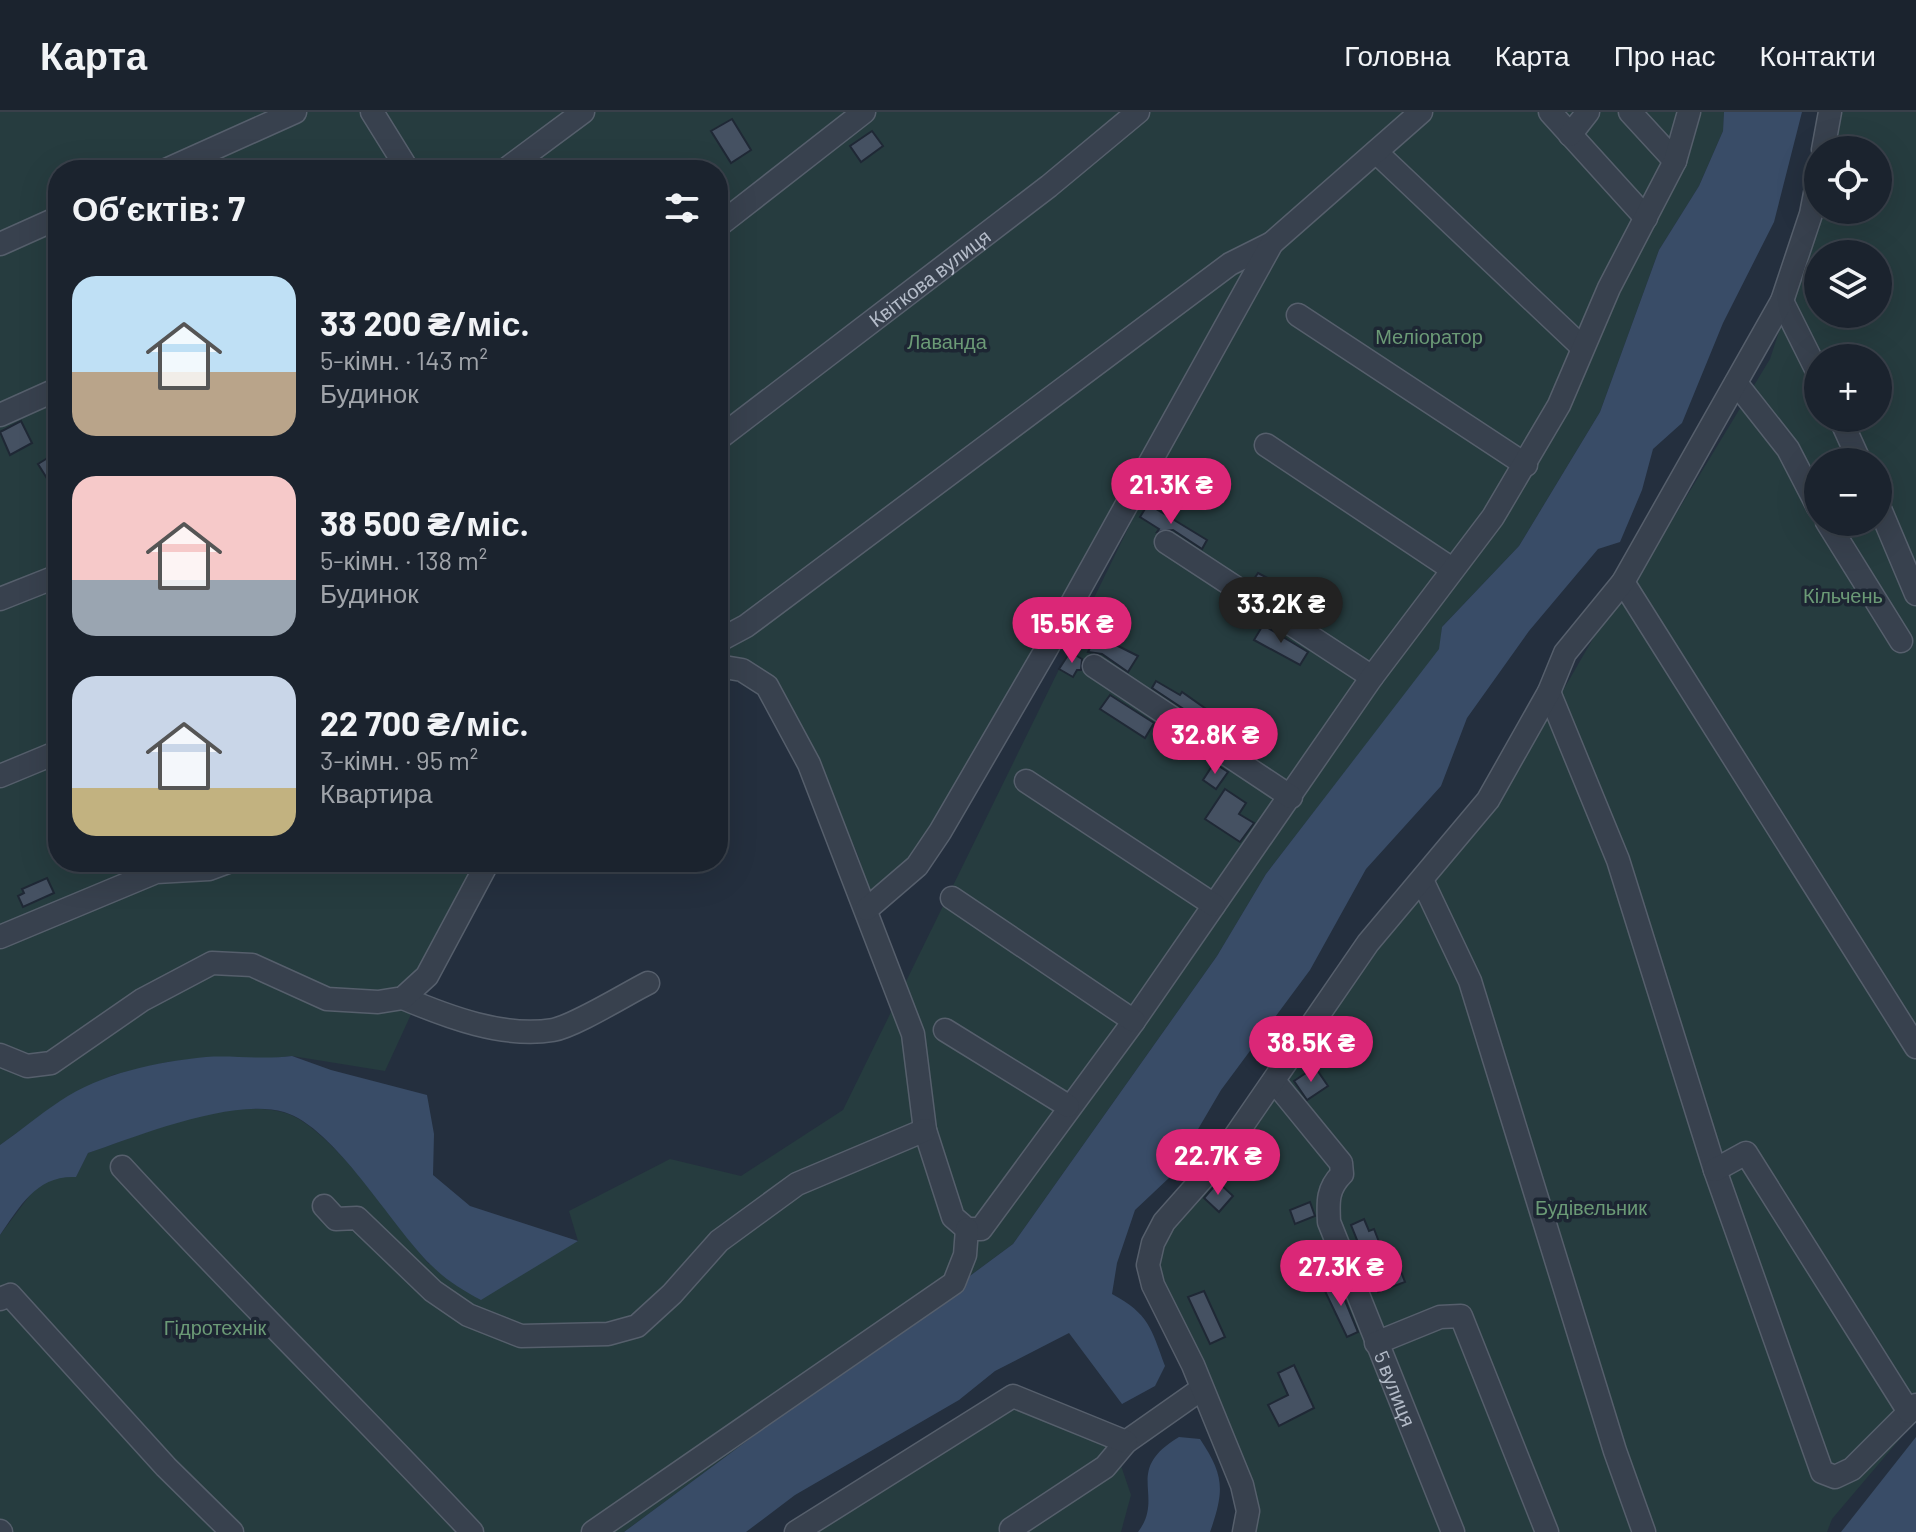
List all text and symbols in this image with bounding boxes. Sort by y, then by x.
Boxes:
text: Карта [40,32,147,78]
text: Головна [1344,38,1451,72]
text: Карта [1495,38,1570,72]
text: Про нас [1614,38,1716,72]
text: Контакти [1760,38,1876,72]
map controls [1804,136,1892,536]
button: locate [1804,136,1892,224]
icon: filters [660,186,704,230]
text: Об’єктів: 7 [72,187,245,228]
street label: Квіткова вулиця [864,223,995,331]
button: layers [1804,240,1892,328]
text: 33 200 ₴/міс. [320,302,530,343]
icon: home [136,308,232,404]
park label: Меліоратор [1375,324,1483,348]
park label: Лаванда [907,329,988,353]
text: 5-кімн. · 143 m² [320,344,488,375]
button: + [1804,344,1892,432]
text: Будинок [320,377,419,408]
button: − [1804,448,1892,536]
pin: 21.3K ₴ [1097,458,1245,526]
text: 21.3K ₴ [1129,468,1213,499]
text: 38 500 ₴/міс. [320,502,529,543]
icon: home [136,508,232,604]
text: 5-кімн. · 138 m² [320,544,487,575]
text: Будинок [320,577,419,608]
pin: 33.2K ₴ [1207,577,1355,645]
park label: Кільчень [1803,583,1883,607]
text: 33.2K ₴ [1237,587,1325,618]
pin: 15.5K ₴ [998,597,1146,665]
text: 15.5K ₴ [1030,607,1114,638]
text: 22 700 ₴/міс. [320,702,529,743]
icon: home [136,708,232,804]
pin: 32.8K ₴ [1141,708,1289,776]
text: 32.8K ₴ [1171,718,1259,749]
text: 3-кімн. · 95 m² [320,744,478,775]
text: Квартира [320,777,432,808]
pin: 38.5K ₴ [1237,1016,1385,1084]
text: 38.5K ₴ [1267,1026,1355,1057]
pin: 22.7K ₴ [1144,1129,1292,1197]
text: 22.7K ₴ [1174,1139,1262,1170]
park label: Будівельник [1535,1195,1647,1219]
pin: 27.3K ₴ [1267,1240,1415,1308]
text: 27.3K ₴ [1298,1250,1384,1281]
park label: Гідротехнік [164,1315,267,1339]
street label: 5 вулиця [1370,1347,1421,1430]

